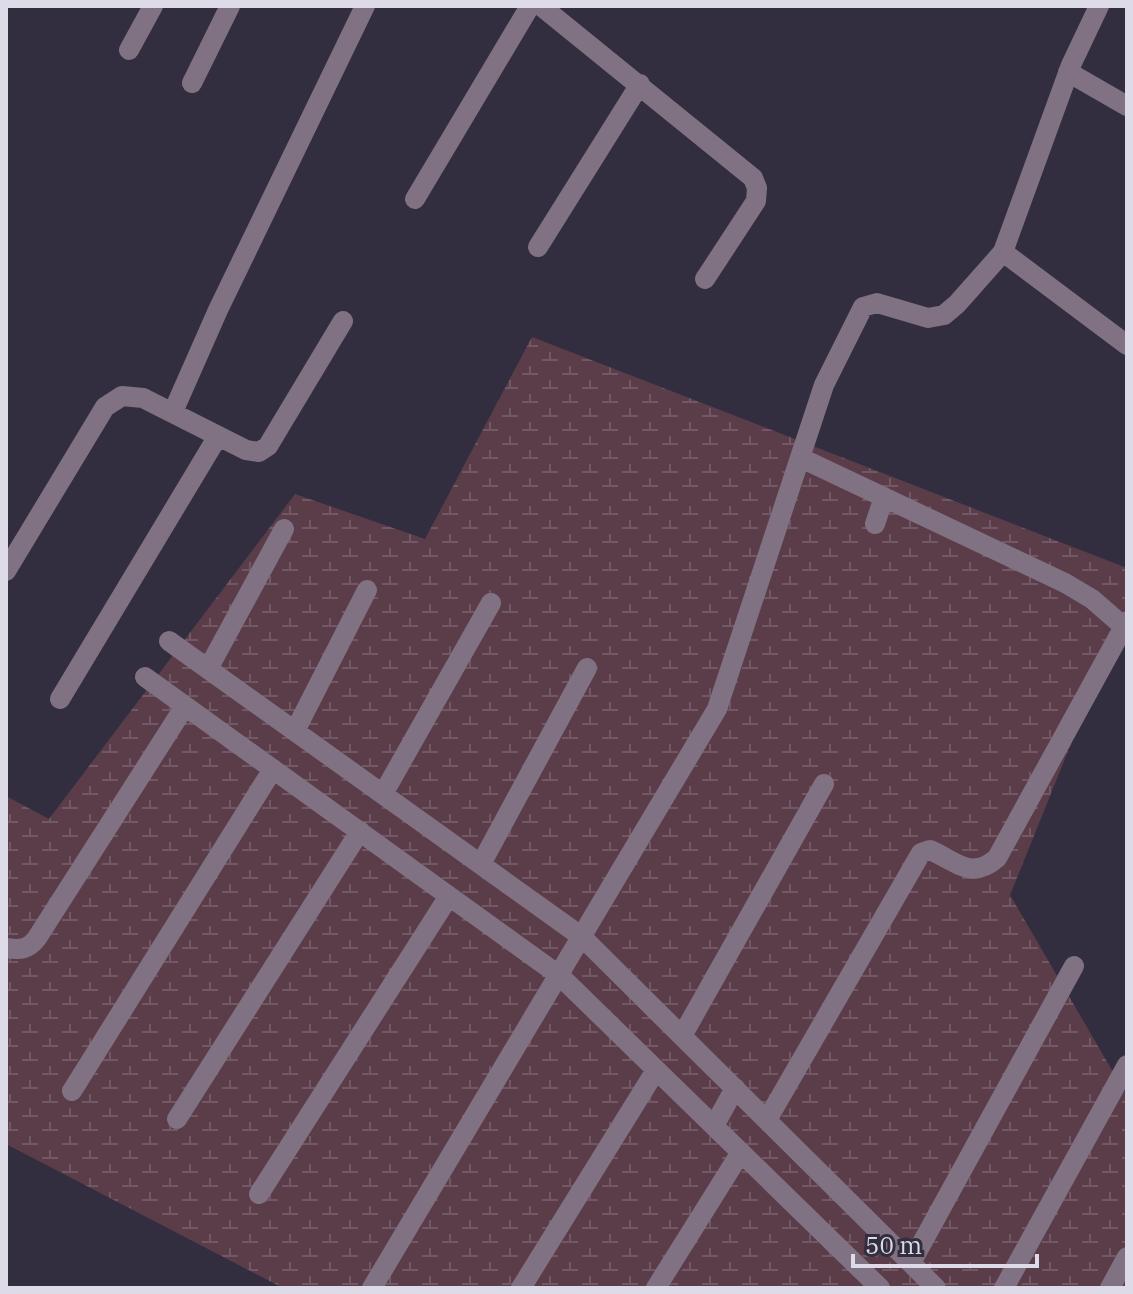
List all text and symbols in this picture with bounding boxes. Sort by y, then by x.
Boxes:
scale bar [853,1218,1037,1268]
text: 50 m [865,1229,922,1261]

